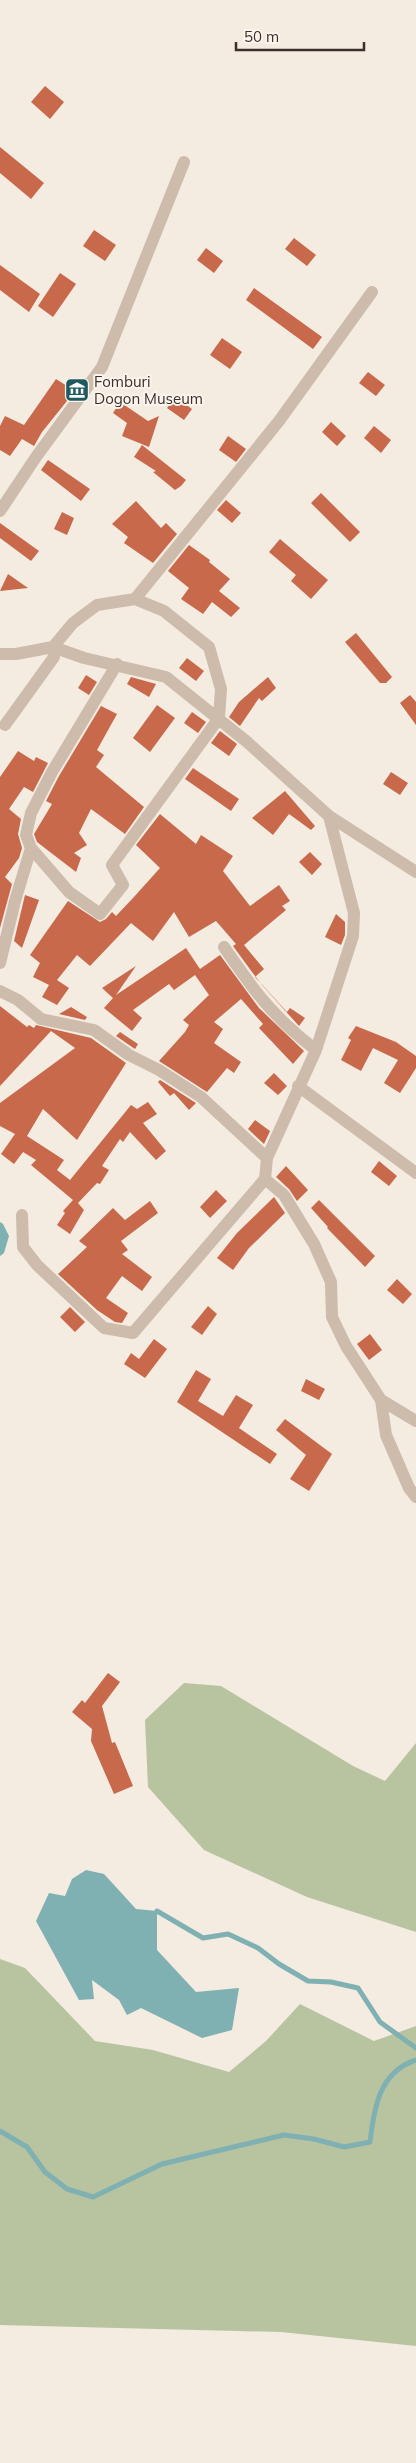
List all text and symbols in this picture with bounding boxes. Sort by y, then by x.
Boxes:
scale bar [236,20,364,52]
text: 50 m [244,27,279,46]
place label: Fomburi Dogon Museum [94,372,203,408]
museum icon: Fomburi Dogon Museum [64,377,90,403]

